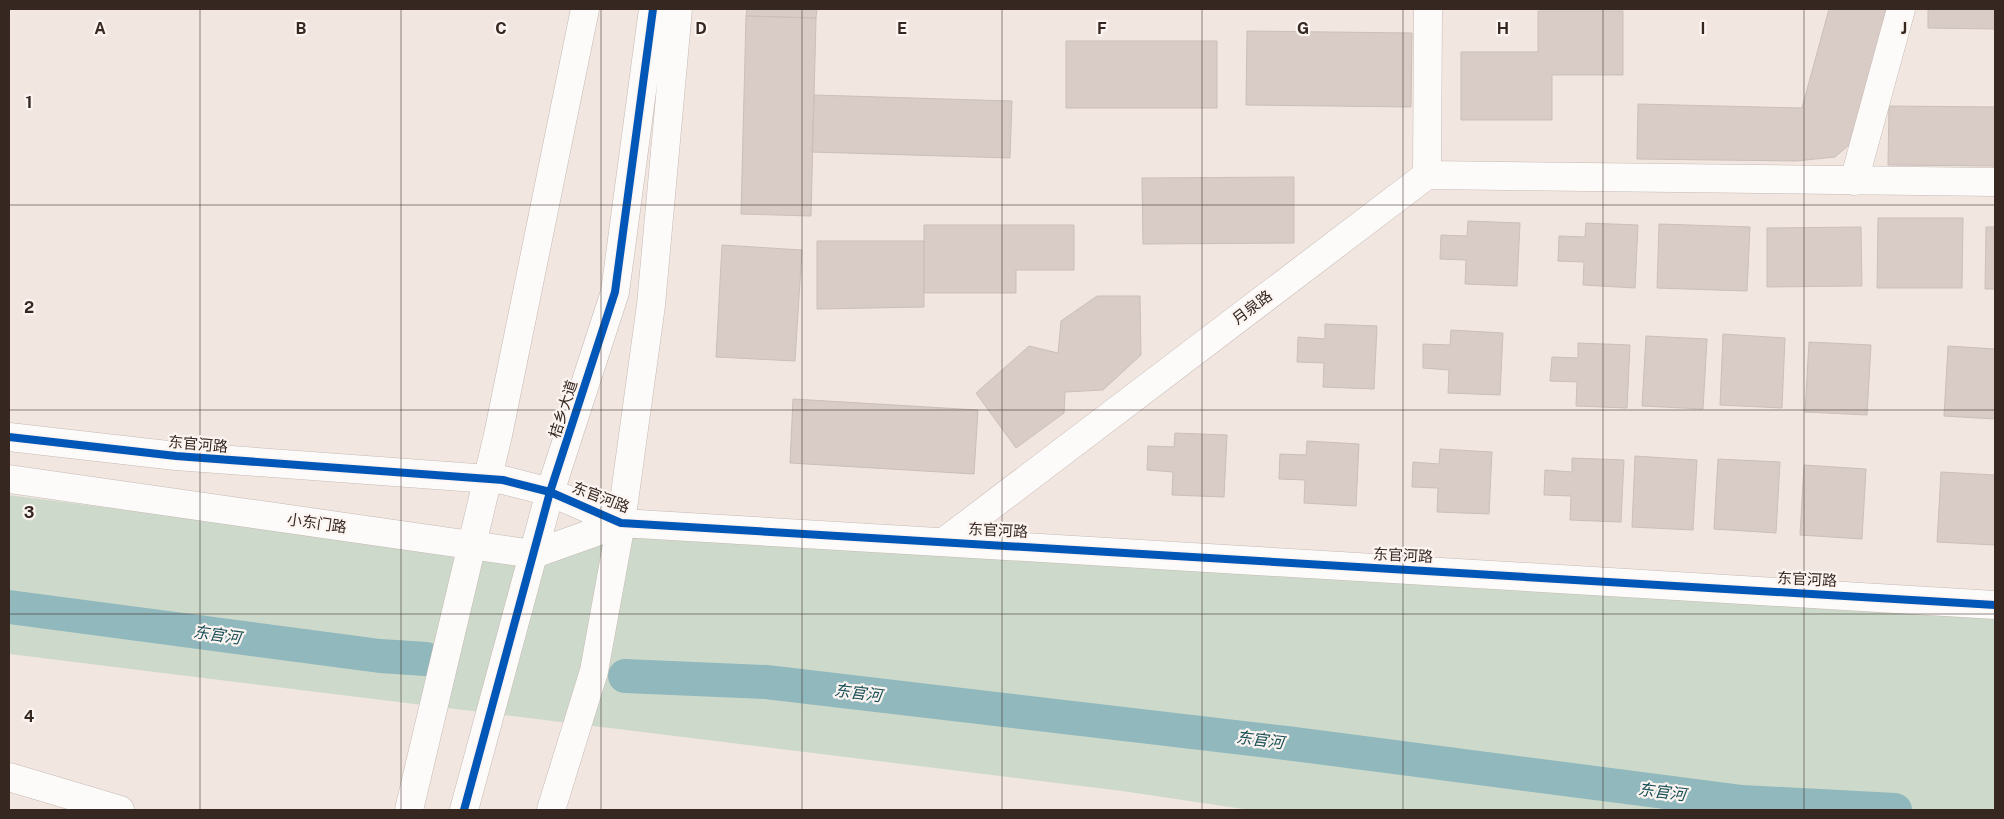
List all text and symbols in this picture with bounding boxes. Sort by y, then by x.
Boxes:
text: A [94,19,106,38]
text: B [296,19,307,38]
text: C [495,19,507,38]
text: D [695,19,707,38]
text: E [897,19,907,38]
text: F [1097,19,1107,38]
text: G [1297,19,1309,38]
text: H [1497,19,1509,38]
text: I [1701,19,1705,38]
text: J [1901,19,1907,38]
text: 1 [26,93,32,112]
street label: 月泉路 [1229,287,1275,327]
text: 2 [24,298,34,317]
street label: 桔乡大道 [546,378,580,440]
street label: 东官河路 [167,433,229,455]
street label: 东官河路 [570,478,632,516]
text: 3 [24,503,34,522]
street label: 小东门路 [286,510,348,536]
street label: 东官河路 [968,520,1028,540]
street label: 东官河路 [1373,545,1433,565]
street label: 东官河路 [1777,569,1837,589]
water label: 东官河 [192,622,245,648]
water label: 东官河 [833,681,886,706]
text: 4 [24,707,35,726]
water label: 东官河 [1235,728,1288,753]
water label: 东官河 [1637,780,1690,805]

